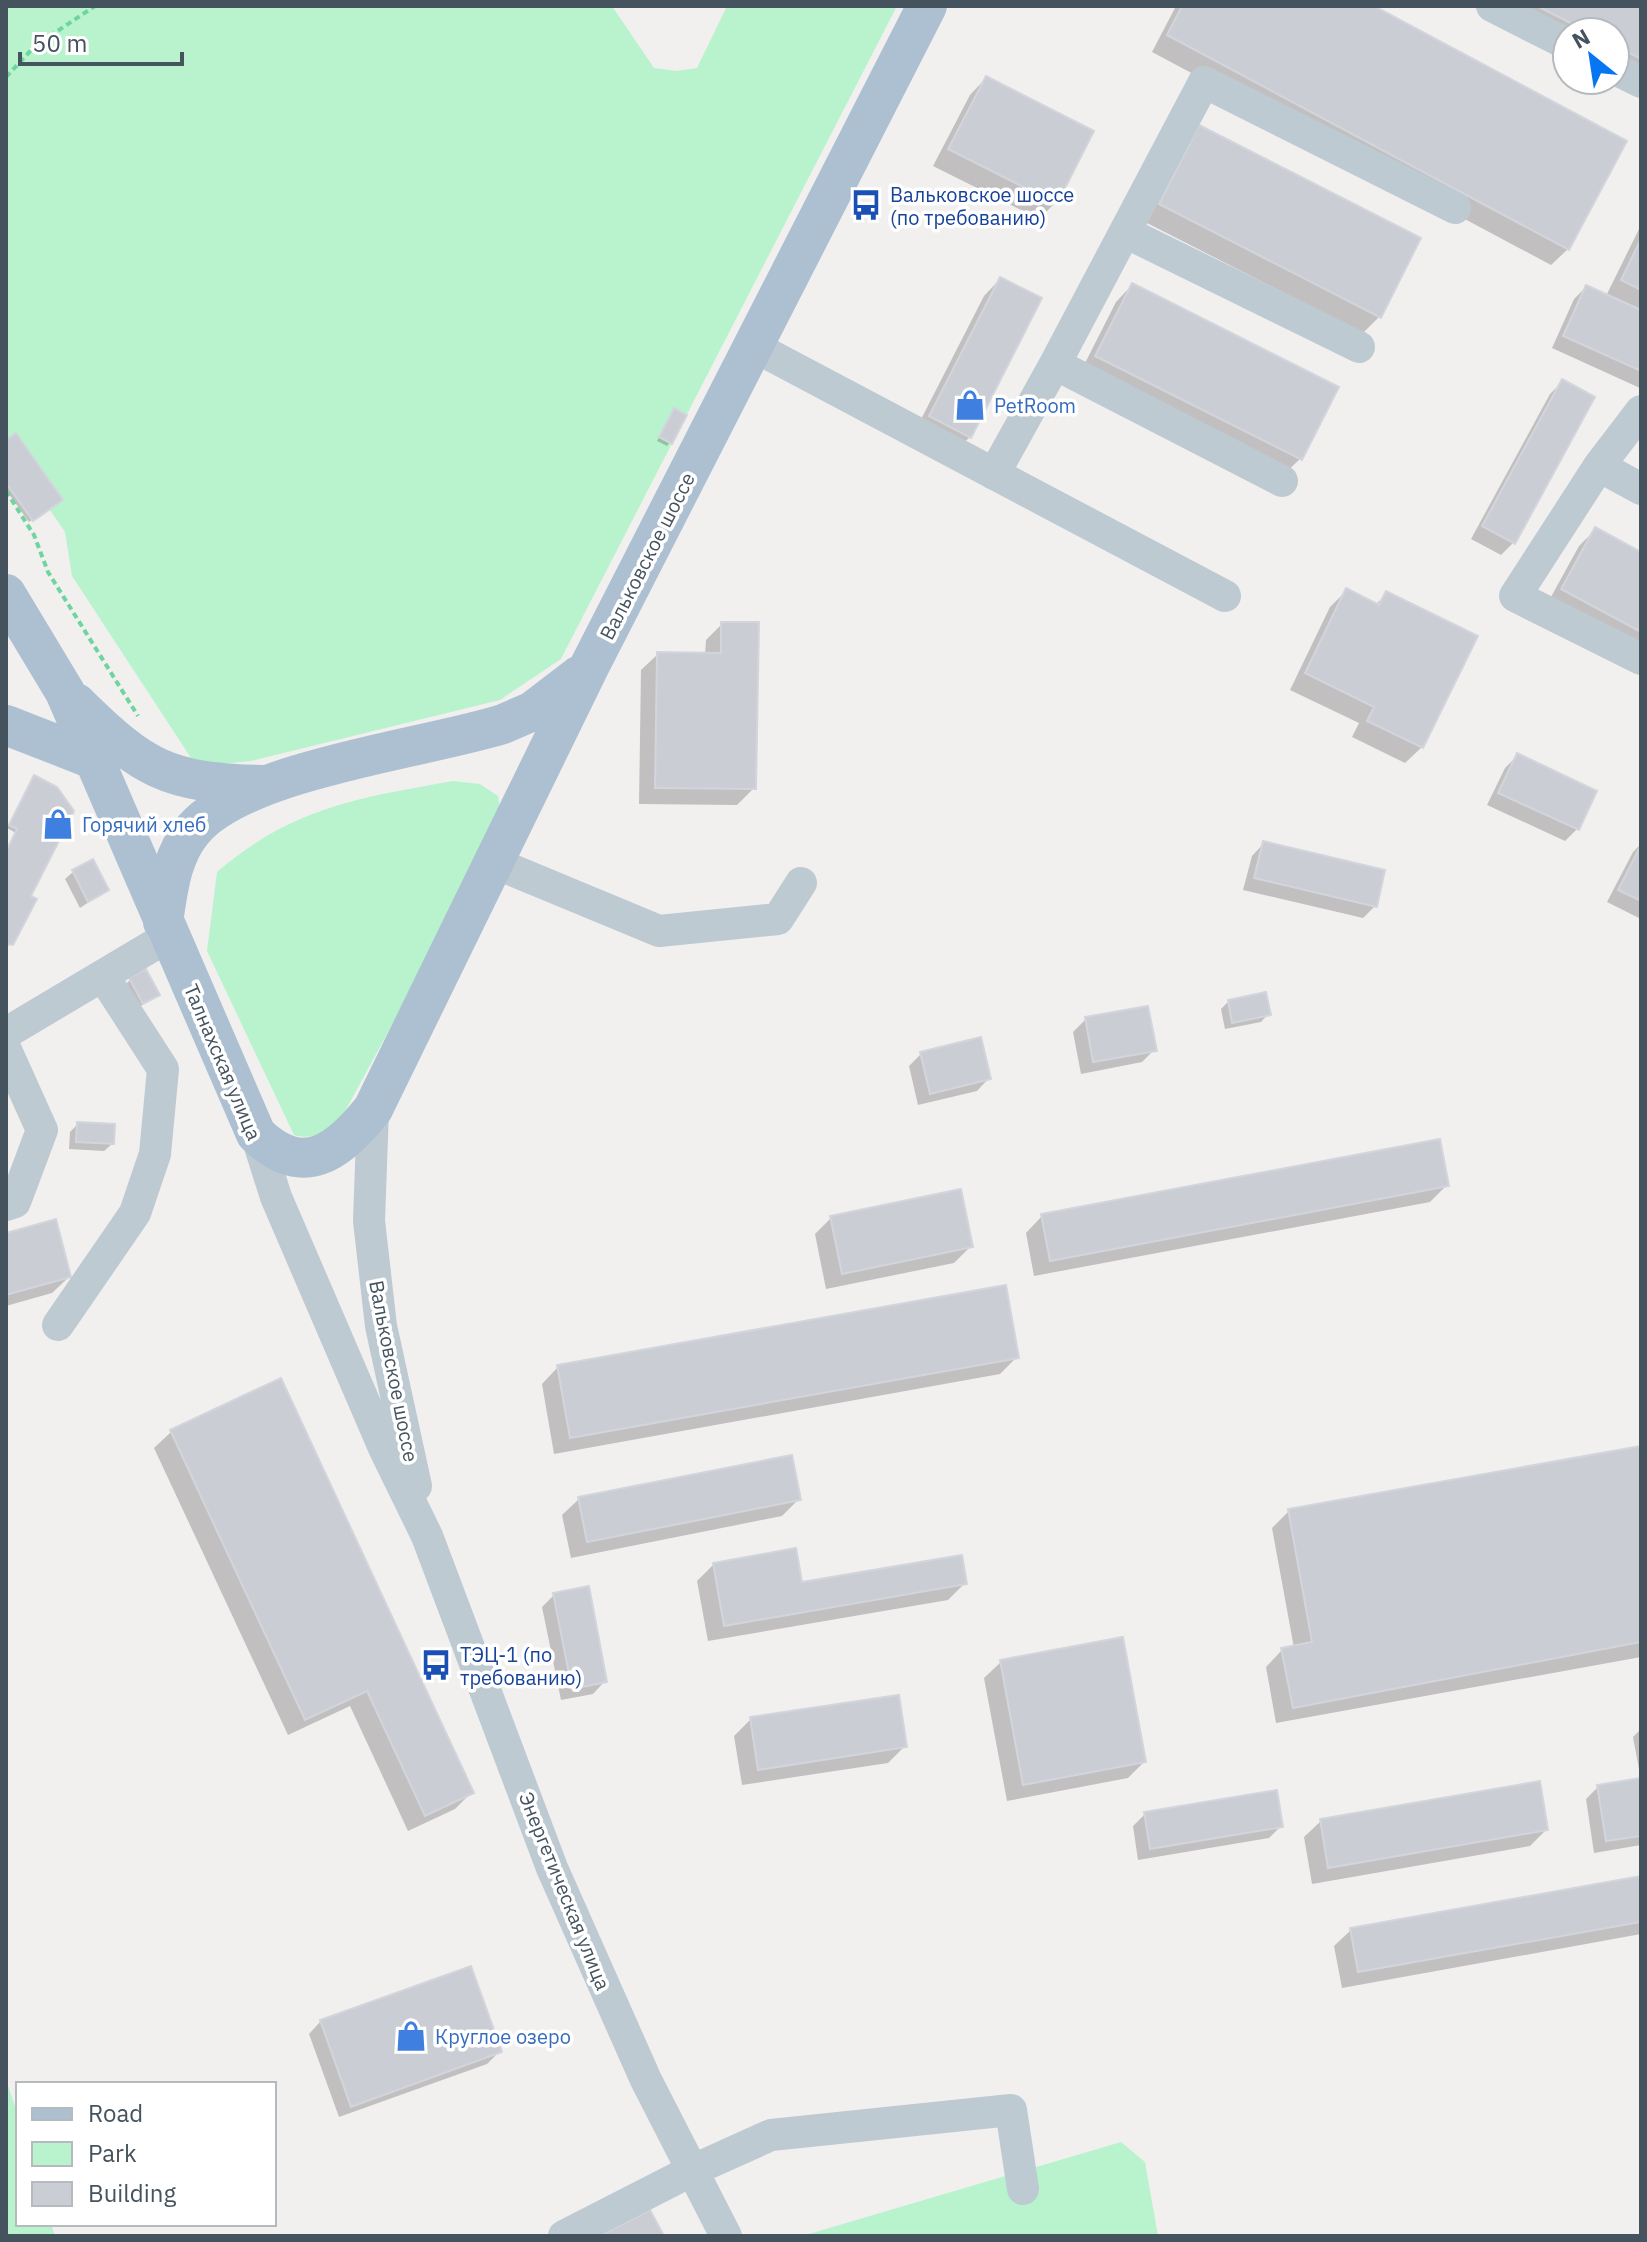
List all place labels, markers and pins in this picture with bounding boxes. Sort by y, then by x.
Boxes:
place label: Вальковское шоссе (по требованию) [890,181,1074,231]
bus stop icon: Вальковское шоссе (по требованию) [849,188,883,222]
shop icon: PetRoom [953,388,987,422]
place label: PetRoom [994,392,1076,419]
shop icon: Горячий хлеб [41,807,75,841]
place label: Горячий хлеб [82,811,206,838]
place label: ТЭЦ-1 (по требованию) [460,1641,582,1691]
bus stop icon: ТЭЦ-1 (по требованию) [419,1648,453,1682]
shop icon: Круглое озеро [394,2019,428,2053]
place label: Круглое озеро [435,2023,571,2050]

